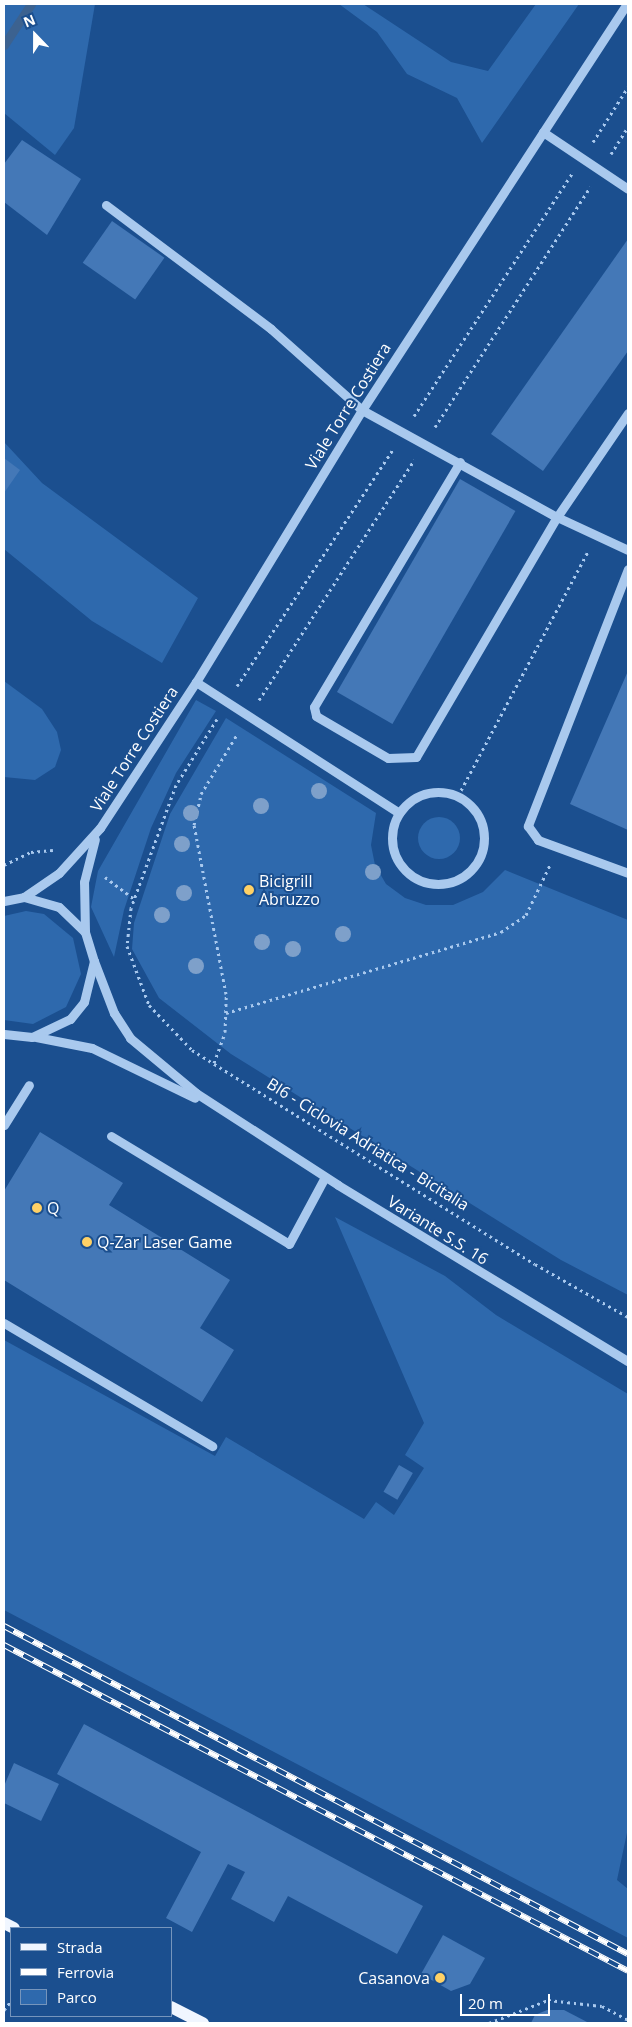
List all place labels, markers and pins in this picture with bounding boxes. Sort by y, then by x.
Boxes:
place label: Bicigrill Abruzzo [259,871,320,909]
marker: Bicigrill Abruzzo [243,884,255,896]
place label: Q [47,1198,59,1218]
marker: Q [31,1202,43,1214]
place label: Q-Zar Laser Game [97,1232,232,1252]
marker: Q-Zar Laser Game [81,1236,93,1248]
place label: Casanova [358,1968,430,1988]
marker: Casanova [434,1972,446,1984]

